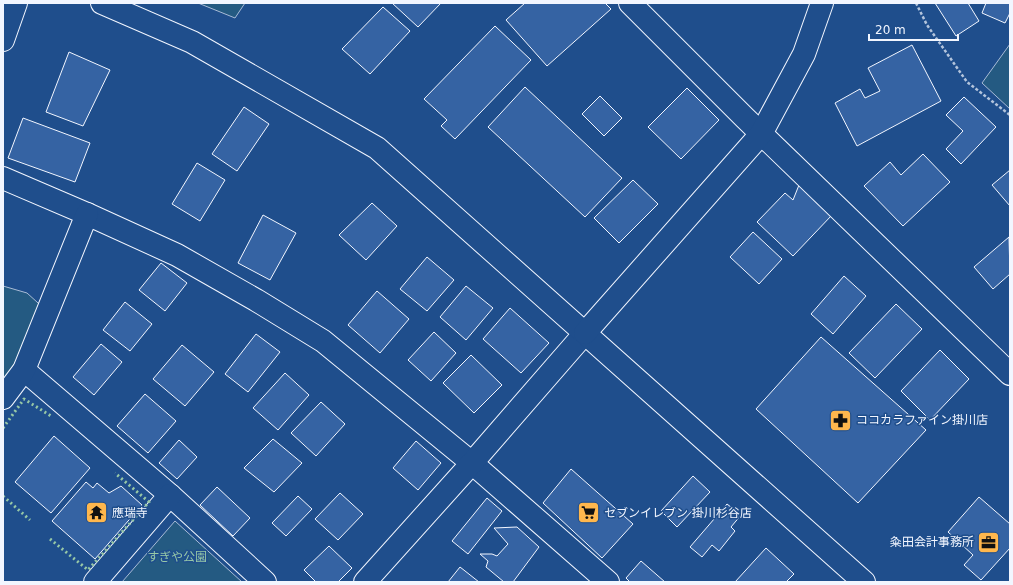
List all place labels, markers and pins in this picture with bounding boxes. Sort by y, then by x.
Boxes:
pharmacy icon: ココカラファイン掛川店 [828,407,854,433]
place label: ココカラファイン掛川店 [856,413,988,427]
temple icon: 應瑞寺 [84,500,110,526]
supermarket icon: セブンイレブン 掛川杉谷店 [575,500,601,526]
place label: 應瑞寺 [112,506,148,520]
place label: セブンイレブン 掛川杉谷店 [604,506,752,520]
office icon: 粂田会計事務所 [976,529,1002,555]
place label: 粂田会計事務所 [890,535,974,549]

